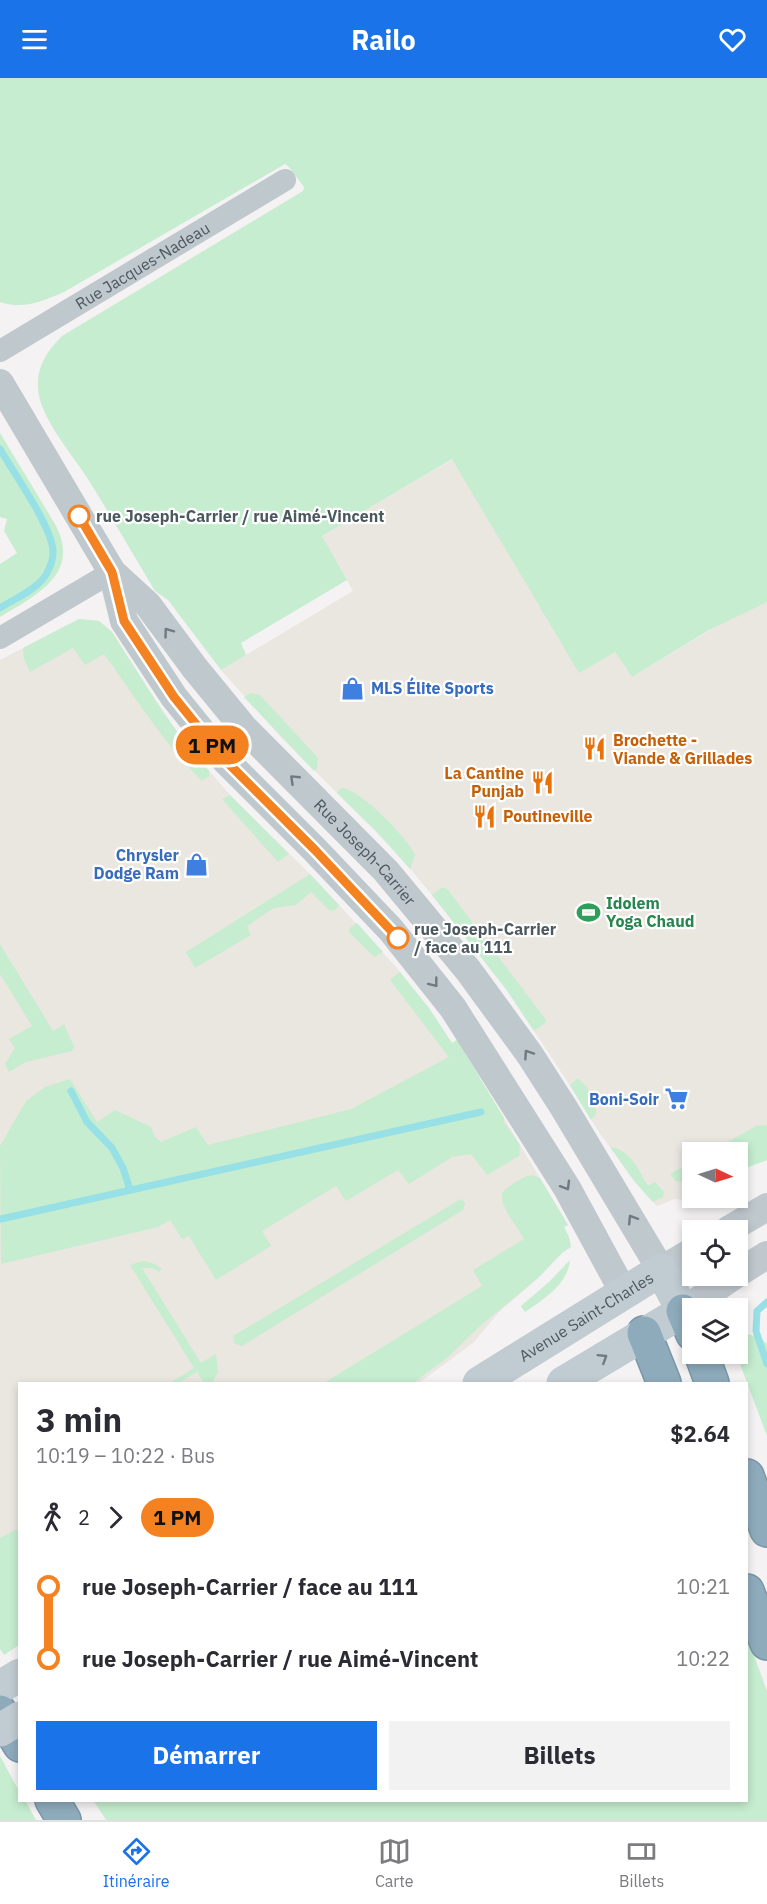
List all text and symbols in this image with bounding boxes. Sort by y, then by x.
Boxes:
text: Railo [351,22,416,57]
icon: menu [18,23,51,56]
icon: heart [716,23,749,56]
street label: Rue Jacques-Nadeau [71,218,213,314]
marker: rue Joseph-Carrier / rue Aimé-Vincent [68,505,90,527]
place label: rue Joseph-Carrier / rue Aimé-Vincent [96,506,384,526]
one-way arrow [164,627,175,638]
shop icon: MLS Élite Sports [340,675,366,701]
place label: MLS Élite Sports [371,677,494,698]
line badge: 1 PM [170,726,254,764]
place label: Brochette - Viande & Grillades [613,730,752,768]
text: 1 PM [188,731,236,759]
restaurant icon: Brochette - Viande & Grillades [582,736,608,762]
place label: La Cantine Punjab [444,763,524,801]
restaurant icon: La Cantine Punjab [529,769,555,795]
one-way arrow [291,776,302,787]
street label: Rue Joseph-Carrier [310,794,420,910]
restaurant icon: Poutineville [472,803,498,829]
place label: Poutineville [503,806,593,826]
place label: Chrysler Dodge Ram [94,845,180,883]
shop icon: Chrysler Dodge Ram [184,851,210,877]
place label: Idolem Yoga Chaud [606,893,694,931]
sports icon: Idolem Yoga Chaud [575,899,601,925]
place label: rue Joseph-Carrier / face au 111 [414,919,557,957]
marker: rue Joseph-Carrier / face au 111 [387,927,409,949]
one-way arrow [427,977,438,988]
one-way arrow [524,1050,536,1060]
supermarket icon: Boni-Soir [664,1086,690,1112]
place label: Boni-Soir [589,1089,660,1109]
north arrow [682,1142,748,1208]
map controls [682,1142,748,1364]
one-way arrow [558,1180,570,1190]
one-way arrow [627,1215,639,1225]
button: locate [682,1220,748,1286]
street label: Avenue Saint-Charles [515,1267,657,1366]
button: layers [682,1298,748,1364]
one-way arrow [597,1354,607,1366]
text: 3 min [36,1398,122,1441]
text: $2.64 [670,1419,730,1448]
text: 10:19 – 10:22 · Bus [36,1442,215,1469]
icon: walk [36,1501,69,1534]
icon: forward [99,1501,132,1534]
text: 1 PM [153,1503,202,1531]
text: 2 [78,1504,90,1531]
text: rue Joseph-Carrier / face au 111 [82,1572,418,1601]
text: 10:21 [676,1573,730,1600]
text: rue Joseph-Carrier / rue Aimé-Vincent [82,1644,478,1673]
text: 10:22 [676,1645,730,1672]
button: Démarrer [36,1721,377,1790]
button: Billets [389,1721,730,1790]
tab: Itinéraire [103,1835,170,1891]
tab: Carte [375,1835,414,1891]
tab: Billets [619,1835,664,1891]

